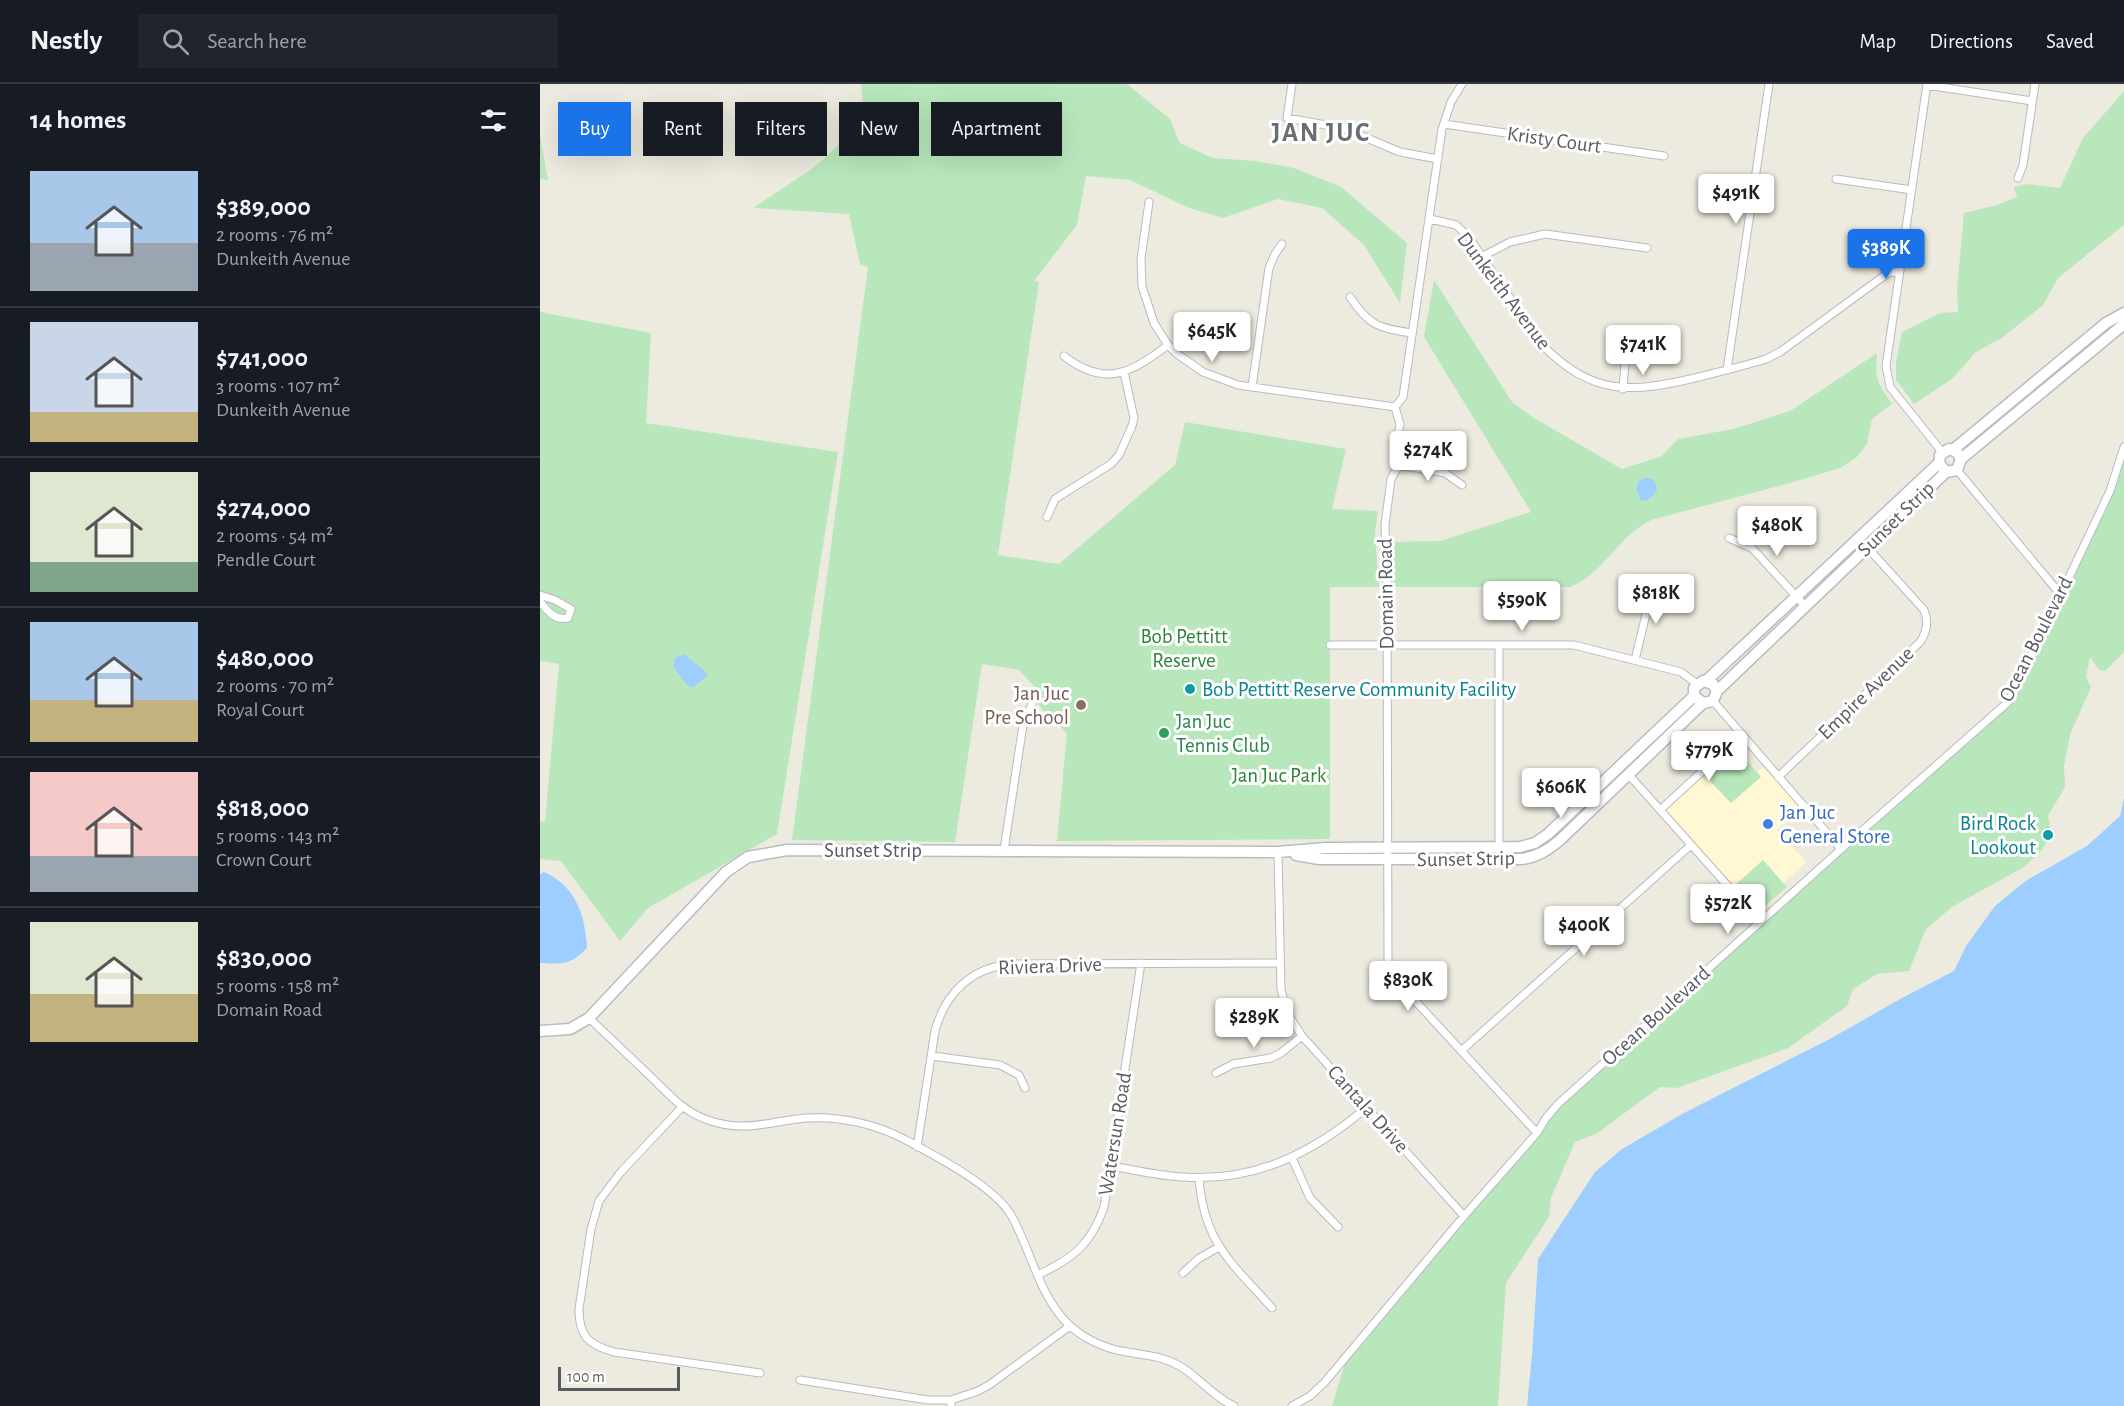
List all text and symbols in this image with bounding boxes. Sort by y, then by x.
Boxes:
search box [138,14,558,68]
icon: search [159,25,192,58]
text: Nestly [30,27,102,55]
text: Search here [207,30,307,52]
text: Map [1860,31,1896,52]
text: Directions [1929,31,2013,52]
text: Saved [2046,31,2094,52]
chip: Buy [558,102,631,156]
chip: Rent [643,102,723,156]
chip: Filters [735,102,827,156]
chip: New [839,102,919,156]
chip: Apartment [931,102,1062,156]
icon: filters [477,104,510,137]
text: 14 homes [30,107,126,133]
district label: JAN JUC [1272,119,1370,146]
street label: Kristy Court [1506,123,1603,157]
pin: $491K [1694,174,1778,225]
text: $491K [1712,183,1760,203]
text: $389,000 [216,194,311,220]
icon: home [78,195,150,267]
text: 2 rooms · 76 m² [216,225,333,245]
street label: Dunkeith Avenue [1453,228,1555,354]
pin: $389K [1844,229,1928,280]
text: $389K [1862,238,1910,258]
text: Dunkeith Avenue [216,249,350,269]
pin: $645K [1170,312,1254,363]
text: $645K [1187,321,1237,341]
pin: $741K [1601,325,1685,376]
text: $741K [1620,334,1666,354]
text: $741,000 [216,345,308,371]
icon: home [78,346,150,418]
text: 3 rooms · 107 m² [216,376,340,396]
text: Dunkeith Avenue [216,400,350,420]
pin: $274K [1386,431,1470,482]
text: $274K [1404,440,1452,460]
street label: Sunset Strip [1853,477,1939,561]
text: $274,000 [216,495,311,521]
icon: home [78,496,150,568]
pin: $480K [1735,506,1819,557]
text: $480K [1751,515,1803,535]
text: 2 rooms · 54 m² [216,526,333,546]
street label: Domain Road [1375,538,1397,650]
text: Pendle Court [216,550,316,570]
street label: Ocean Boulevard [1995,573,2077,705]
pin: $818K [1614,574,1698,625]
pin: $590K [1480,581,1564,632]
text: $818K [1632,583,1680,603]
text: $590K [1497,590,1547,610]
park label: Bob Pettitt Reserve [1140,626,1228,671]
street label: Empire Avenue [1814,643,1918,743]
text: $480,000 [216,645,314,671]
icon: home [78,646,150,718]
text: 2 rooms · 70 m² [216,676,334,696]
place label: Bob Pettitt Reserve Community Facility [1202,679,1516,700]
marker: Bob Pettitt Reserve Community Facility [1183,682,1197,696]
place label: Jan Juc Pre School [984,683,1069,728]
marker: Jan Juc Pre School [1074,698,1088,712]
text: Royal Court [216,700,304,720]
place label: Jan Juc Tennis Club [1176,711,1270,756]
marker: Jan Juc Tennis Club [1157,726,1171,740]
pin: $779K [1667,731,1751,782]
text: $779K [1685,740,1733,760]
park label: Jan Juc Park [1232,765,1327,786]
pin: $606K [1519,768,1603,819]
text: $606K [1536,777,1586,797]
text: $818,000 [216,795,309,821]
icon: home [78,796,150,868]
place label: Jan Juc General Store [1780,802,1890,847]
place label: Bird Rock Lookout [1960,813,2036,858]
marker: Jan Juc General Store [1761,817,1775,831]
text: 5 rooms · 143 m² [216,826,339,846]
marker: Bird Rock Lookout [2041,828,2055,842]
street label: Sunset Strip [824,840,922,861]
street label: Sunset Strip [1417,848,1515,870]
text: Crown Court [216,850,312,870]
pin: $572K [1686,884,1770,935]
text: $572K [1704,893,1752,913]
pin: $400K [1542,906,1626,957]
text: $400K [1558,915,1610,935]
text: $830,000 [216,945,312,971]
icon: home [78,946,150,1018]
street label: Riviera Drive [998,954,1102,978]
pin: $830K [1366,961,1450,1012]
street label: Ocean Boulevard [1598,962,1714,1070]
text: $830K [1383,970,1433,990]
text: 5 rooms · 158 m² [216,976,339,996]
pin: $289K [1212,998,1296,1049]
text: Domain Road [216,1000,322,1020]
text: $289K [1229,1007,1279,1027]
street label: Cantala Drive [1323,1061,1413,1157]
street label: Watersun Road [1095,1071,1135,1197]
scale bar [558,1364,680,1392]
text: 100 m [567,1369,605,1385]

